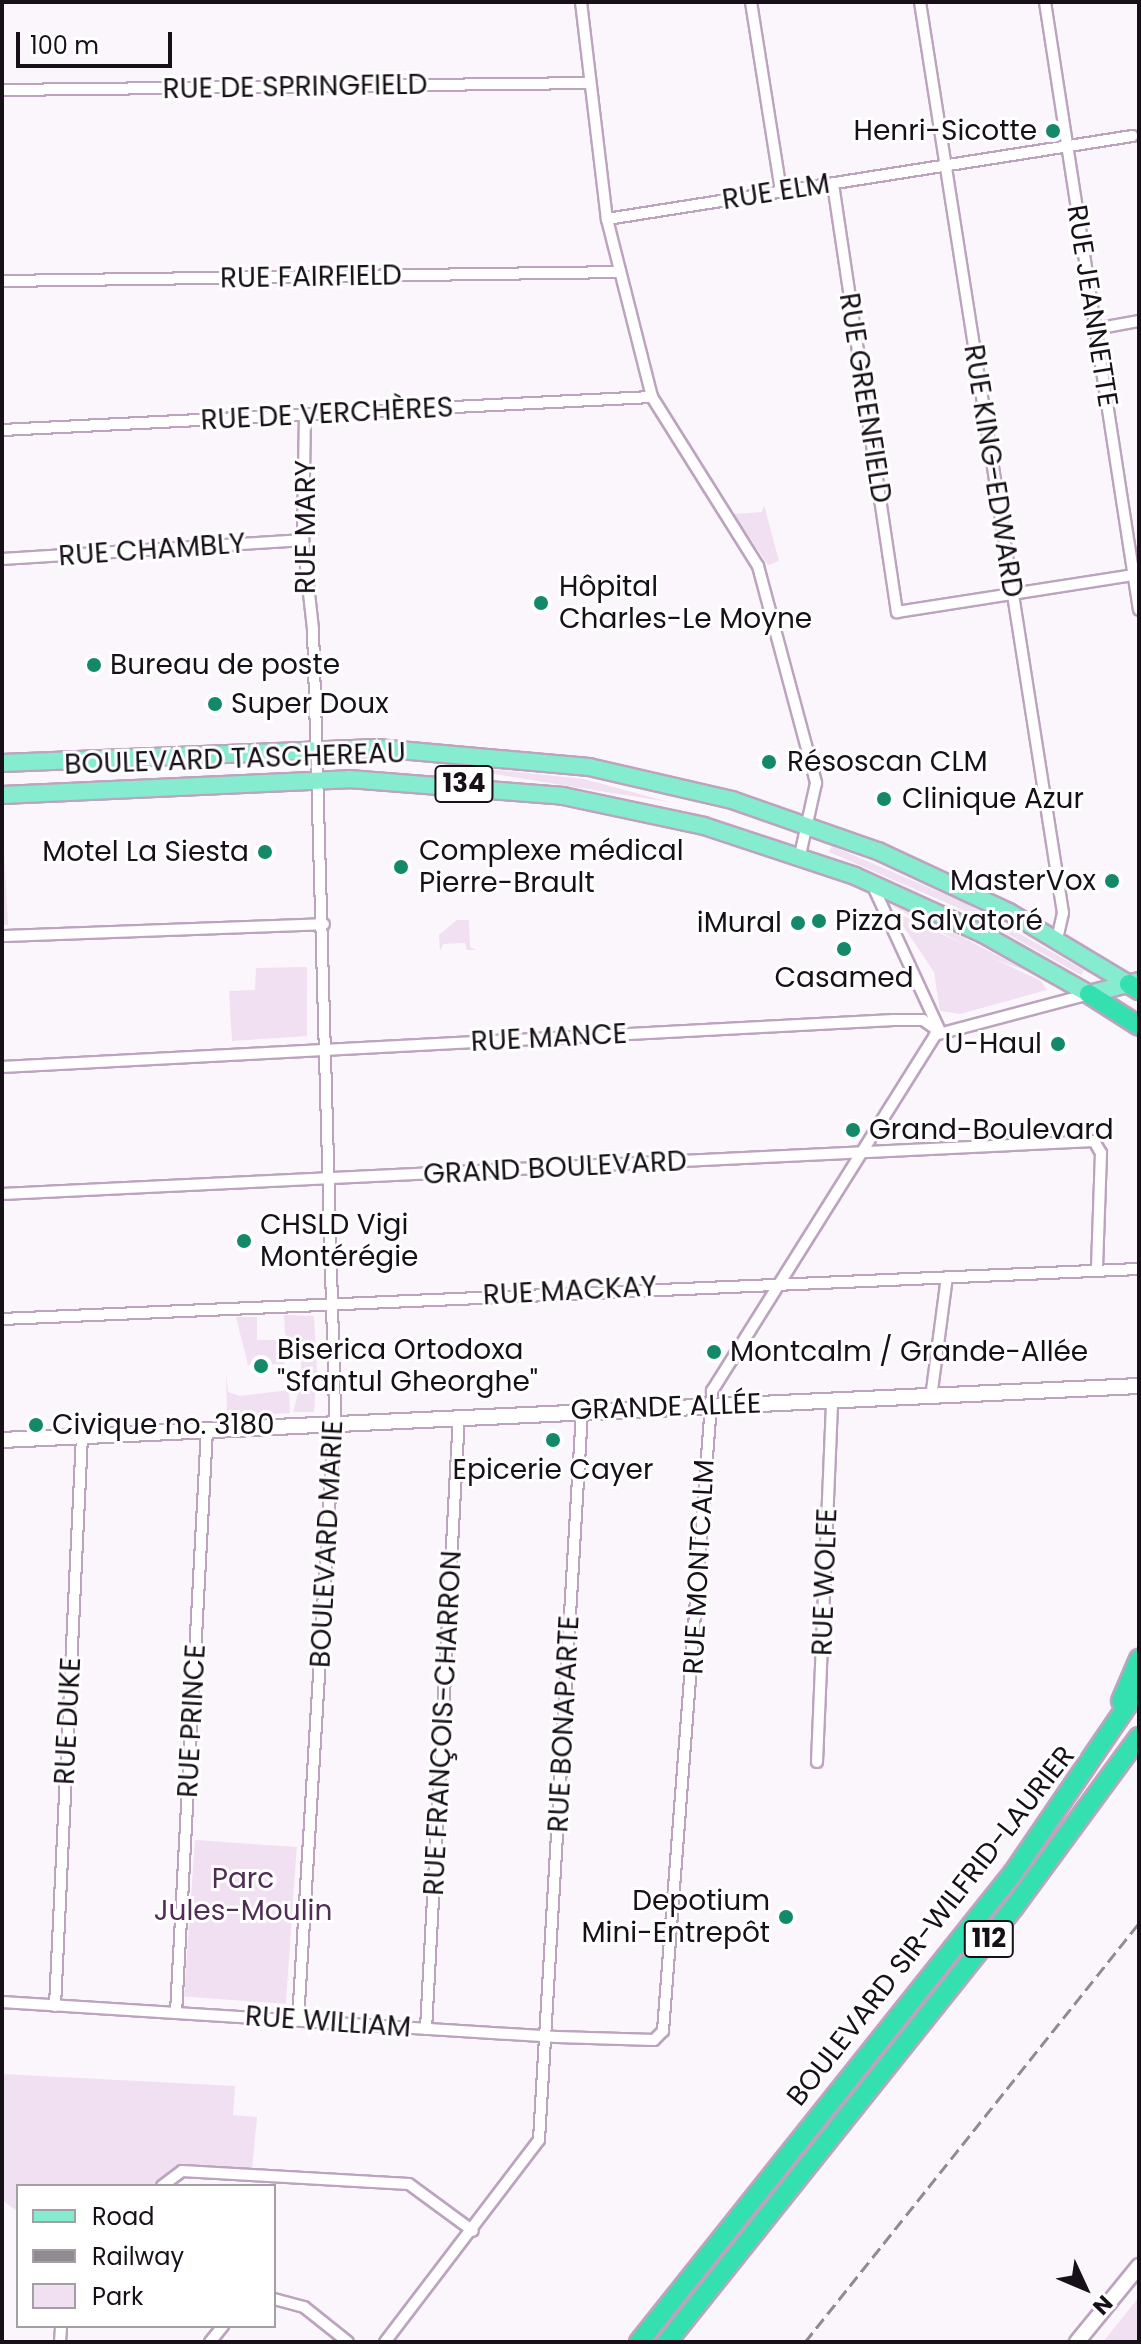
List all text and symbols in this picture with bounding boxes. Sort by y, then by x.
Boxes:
scale bar [20,16,176,66]
text: 100 m [30,29,99,62]
street label: RUE DE SPRINGFIELD [162,68,428,106]
place label: Henri-Sicotte [854,114,1037,148]
marker: Henri-Sicotte [1044,122,1062,140]
street label: RUE ELM [720,167,832,217]
street label: RUE JEANNETTE [1059,203,1125,409]
street label: RUE FAIRFIELD [220,259,402,295]
street label: RUE GREENFIELD [832,291,898,505]
street label: RUE KING-EDWARD [956,342,1030,600]
street label: RUE DE VERCHÈRES [200,391,454,437]
street label: RUE MARY [289,460,323,594]
street label: RUE CHAMBLY [57,527,247,573]
place label: Hôpital Charles-Le Moyne [559,570,812,636]
marker: Hôpital Charles-Le Moyne [530,592,552,614]
place label: Bureau de poste [110,648,340,682]
marker: Bureau de poste [85,656,103,674]
place label: Super Doux [231,687,389,721]
marker: Super Doux [206,695,224,713]
street label: BOULEVARD TASCHEREAU [64,736,406,782]
place label: Résoscan CLM [787,745,988,779]
marker: Résoscan CLM [758,751,780,773]
road number: 134 [434,762,494,806]
place label: Clinique Azur [902,782,1084,816]
marker: Clinique Azur [873,788,895,810]
place label: Complexe médical Pierre-Brault [419,834,684,900]
place label: Motel La Siesta [42,835,249,869]
marker: Motel La Siesta [256,843,274,861]
marker: Complexe médical Pierre-Brault [390,856,412,878]
place label: MasterVox [950,864,1096,898]
marker: MasterVox [1103,872,1121,890]
place label: Pizza Salvatoré [835,904,1043,938]
place label: iMural [697,906,782,940]
marker: Pizza Salvatoré [810,912,828,930]
marker: iMural [789,914,807,932]
marker: Casamed [835,940,853,958]
place label: Casamed [774,961,914,995]
street label: RUE MANCE [470,1017,628,1059]
place label: U-Haul [945,1027,1042,1061]
marker: U-Haul [1049,1035,1067,1053]
place label: Grand-Boulevard [869,1113,1114,1147]
marker: Grand-Boulevard [844,1121,862,1139]
street label: GRAND BOULEVARD [422,1144,688,1192]
place label: CHSLD Vigi Montérégie [260,1208,418,1274]
marker: CHSLD Vigi Montérégie [235,1232,253,1250]
street label: RUE MACKAY [482,1270,658,1312]
place label: Biserica Ortodoxa "Sfantul Gheorghe" [277,1333,538,1399]
place label: Montcalm / Grande-Allée [730,1335,1088,1369]
marker: Montcalm / Grande-Allée [705,1343,723,1361]
marker: Biserica Ortodoxa "Sfantul Gheorghe" [252,1357,270,1375]
street label: GRANDE ALLÉE [570,1387,762,1427]
place label: Civique no. 3180 [52,1408,275,1442]
marker: Civique no. 3180 [27,1416,45,1434]
street label: BOULEVARD MARIE [304,1419,350,1669]
marker: Epicerie Cayer [544,1431,562,1449]
place label: Epicerie Cayer [453,1453,653,1487]
street label: RUE MONTCALM [677,1459,721,1675]
street label: RUE WOLFE [806,1508,844,1656]
street label: RUE FRANÇOIS-CHARRON [417,1550,469,1896]
street label: RUE BONAPARTE [542,1615,586,1833]
street label: RUE PRINCE [171,1643,213,1799]
street label: RUE DUKE [48,1656,88,1786]
street label: BOULEVARD SIR-WILFRID-LAURIER [780,1739,1082,2113]
park label: Parc Jules-Moulin [154,1862,332,1928]
place label: Depotium Mini-Entrepôt [581,1884,770,1950]
marker: Depotium Mini-Entrepôt [777,1908,795,1926]
road number: 112 [963,1917,1015,1961]
street label: RUE WILLIAM [244,1999,412,2045]
legend [16,2184,276,2328]
text: Road [92,2200,154,2233]
text: Railway [92,2240,184,2273]
north arrow [1045,2248,1125,2328]
text: Park [92,2280,143,2313]
text: N [1086,2288,1120,2322]

